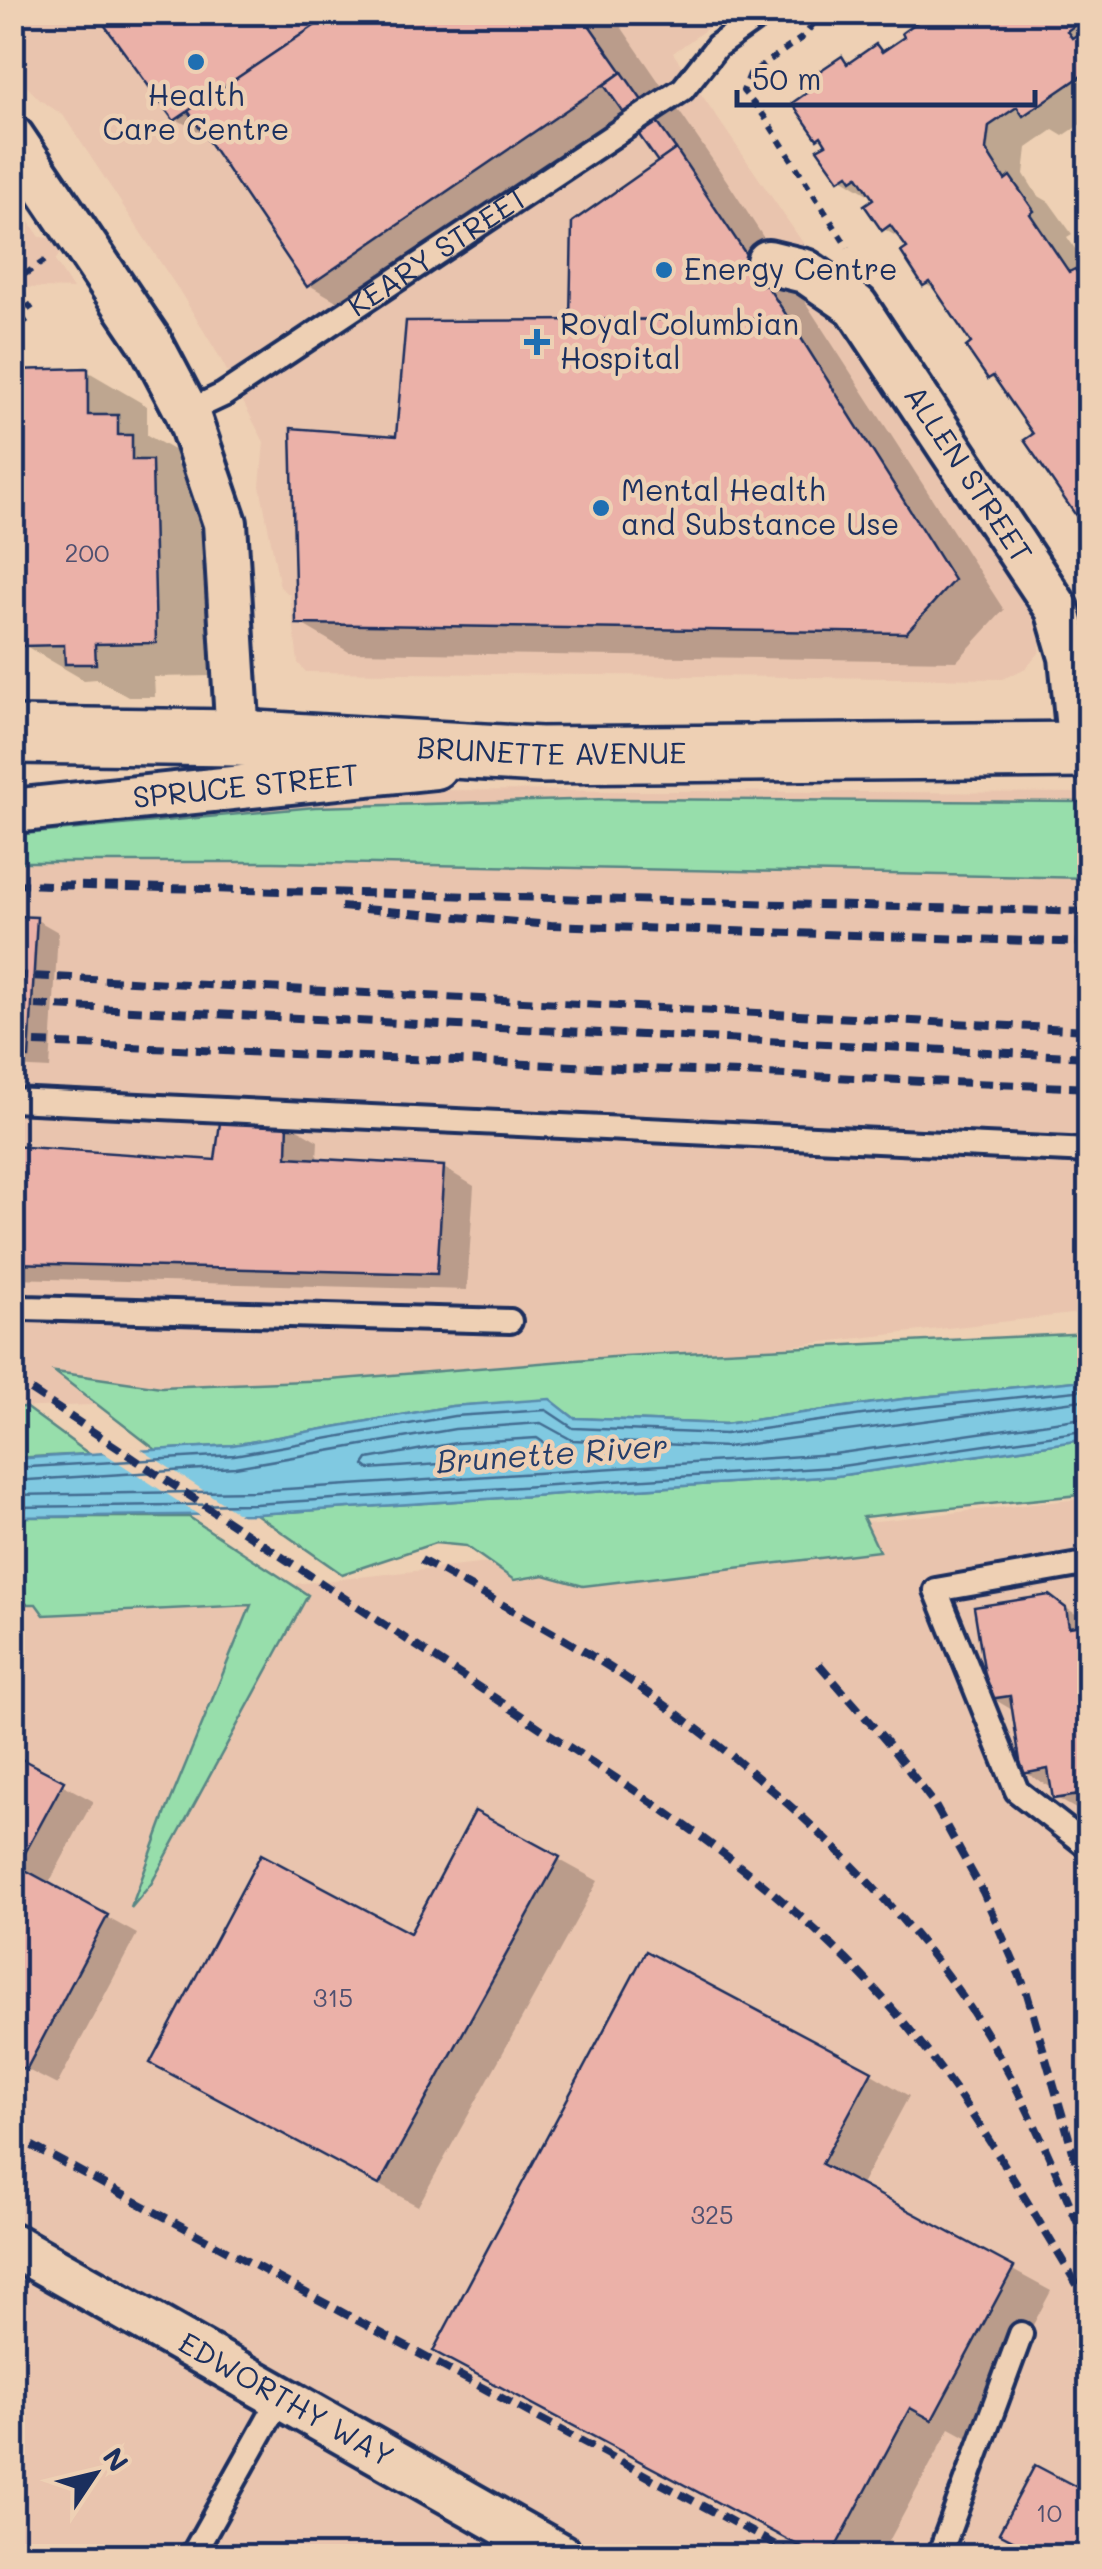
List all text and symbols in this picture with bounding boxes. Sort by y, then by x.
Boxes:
scale bar [737,45,1034,107]
marker: Health Care Centre [185,51,207,73]
text: 50 m [752,58,822,98]
place label: Health Care Centre [103,74,289,148]
street label: KEARY STREET [339,176,535,325]
place label: Energy Centre [684,248,898,288]
marker: Energy Centre [653,259,675,281]
place label: Royal Columbian Hospital [560,303,799,377]
marker: Royal Columbian Hospital [524,329,550,355]
street label: ALLEN STREET [896,377,1043,570]
place label: Mental Health and Substance Use [621,469,899,543]
marker: Mental Health and Substance Use [590,497,612,519]
house number: 200 [65,536,109,568]
street label: BRUNETTE AVENUE [416,726,686,773]
street label: SPRUCE STREET [131,753,360,816]
water label: Brunette River [435,1423,669,1481]
house number: 315 [313,1981,353,2013]
house number: 325 [690,2198,734,2230]
street label: EDWORTHY WAY [172,2322,402,2475]
north arrow [45,2424,145,2524]
text: N [95,2440,137,2478]
house number: 10 [1036,2496,1062,2528]

